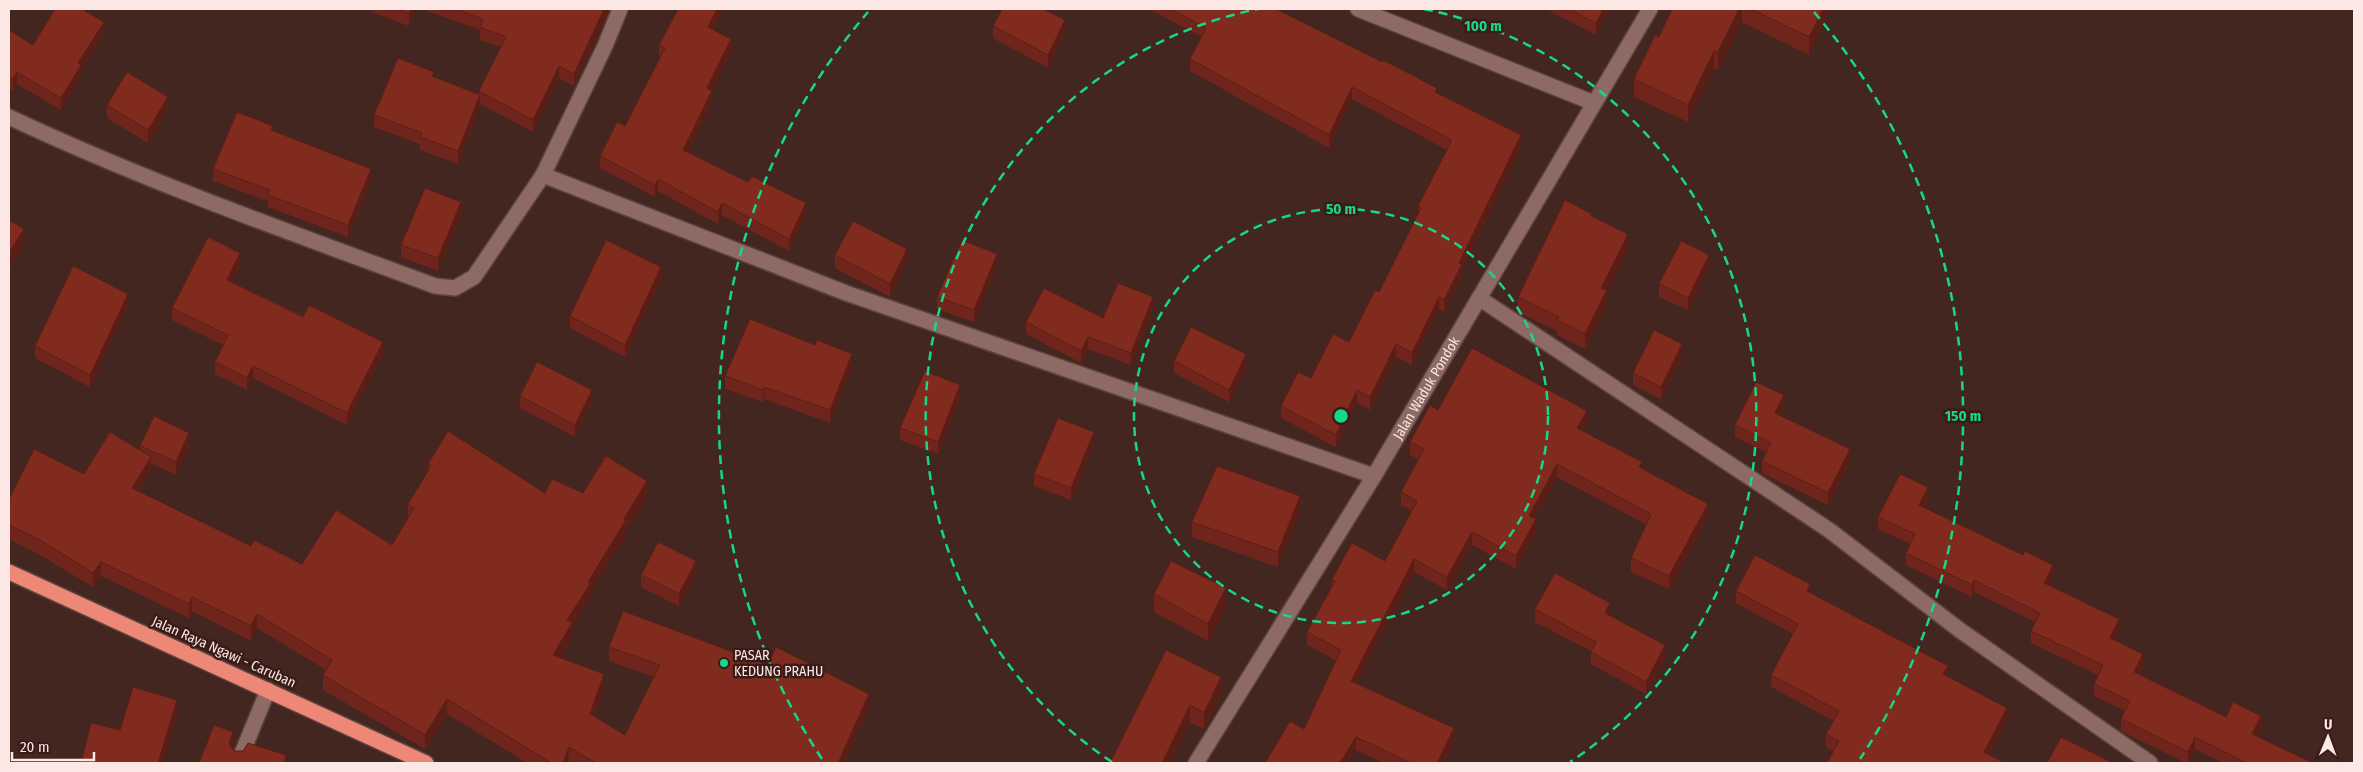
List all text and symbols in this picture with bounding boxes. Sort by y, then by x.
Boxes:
text: 100 m [1464,17,1502,35]
text: 50 m [1326,200,1356,218]
street label: Jalan Waduk Pondok [1389,333,1463,442]
centre of rings [1332,407,1350,425]
text: 150 m [1945,407,1981,425]
street label: Jalan Raya Ngawi - Caruban [149,613,299,691]
place label: PASAR KEDUNG PRAHU [734,647,823,680]
marker: PASAR KEDUNG PRAHU [718,657,730,669]
north arrow [2303,712,2353,762]
text: U [2324,716,2332,733]
scale bar [12,730,95,762]
text: 20 m [20,738,50,756]

